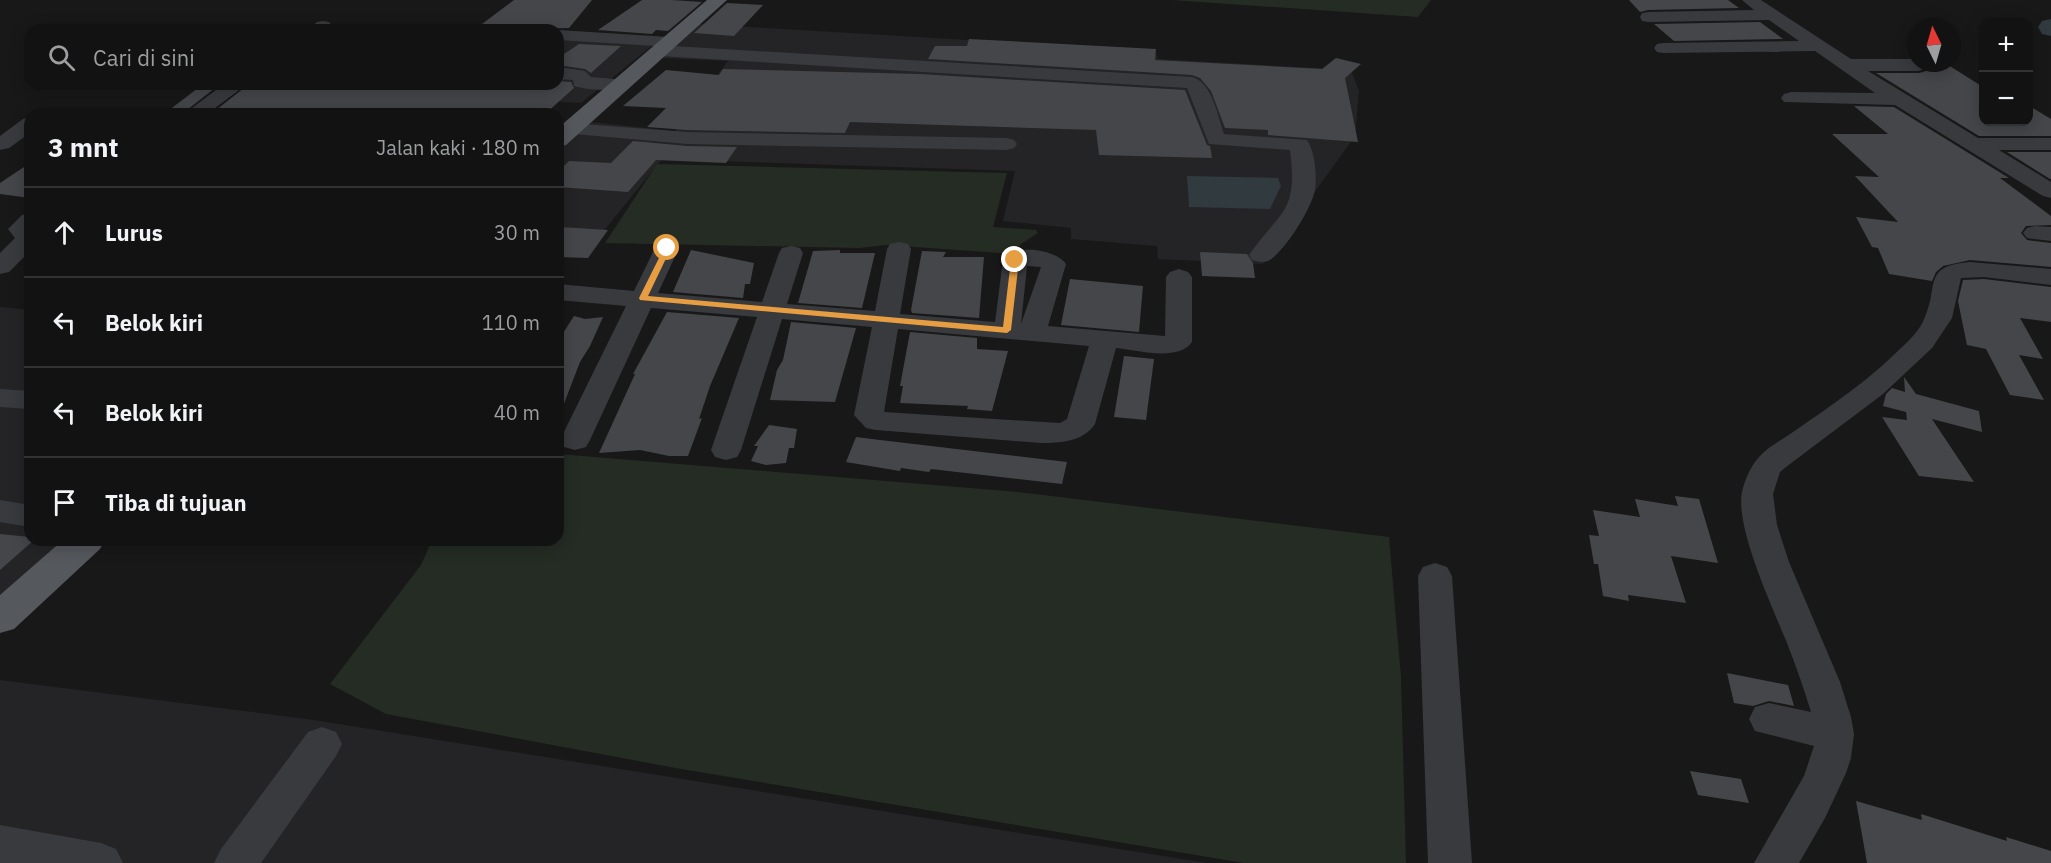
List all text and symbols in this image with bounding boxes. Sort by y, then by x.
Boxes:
north arrow [1907,18,1961,72]
map controls [1979,18,2033,126]
button: + [1979,18,2033,72]
search box [24,24,564,90]
icon: search [45,41,78,74]
text: Cari di sini [93,43,195,72]
button: − [1979,72,2033,126]
text: 3 mnt [48,130,118,164]
text: Jalan kaki · 180 m [376,134,540,161]
icon: ahead [48,216,81,249]
text: Lurus [105,218,163,247]
text: 30 m [494,219,540,246]
route start [653,234,679,260]
route end [1001,246,1027,272]
icon: left [48,306,81,339]
text: Belok kiri [105,308,203,337]
text: 110 m [482,309,540,336]
icon: left [48,396,81,429]
text: Belok kiri [105,398,203,427]
text: 40 m [494,399,540,426]
icon: arrive [48,486,81,519]
text: Tiba di tujuan [105,488,247,517]

